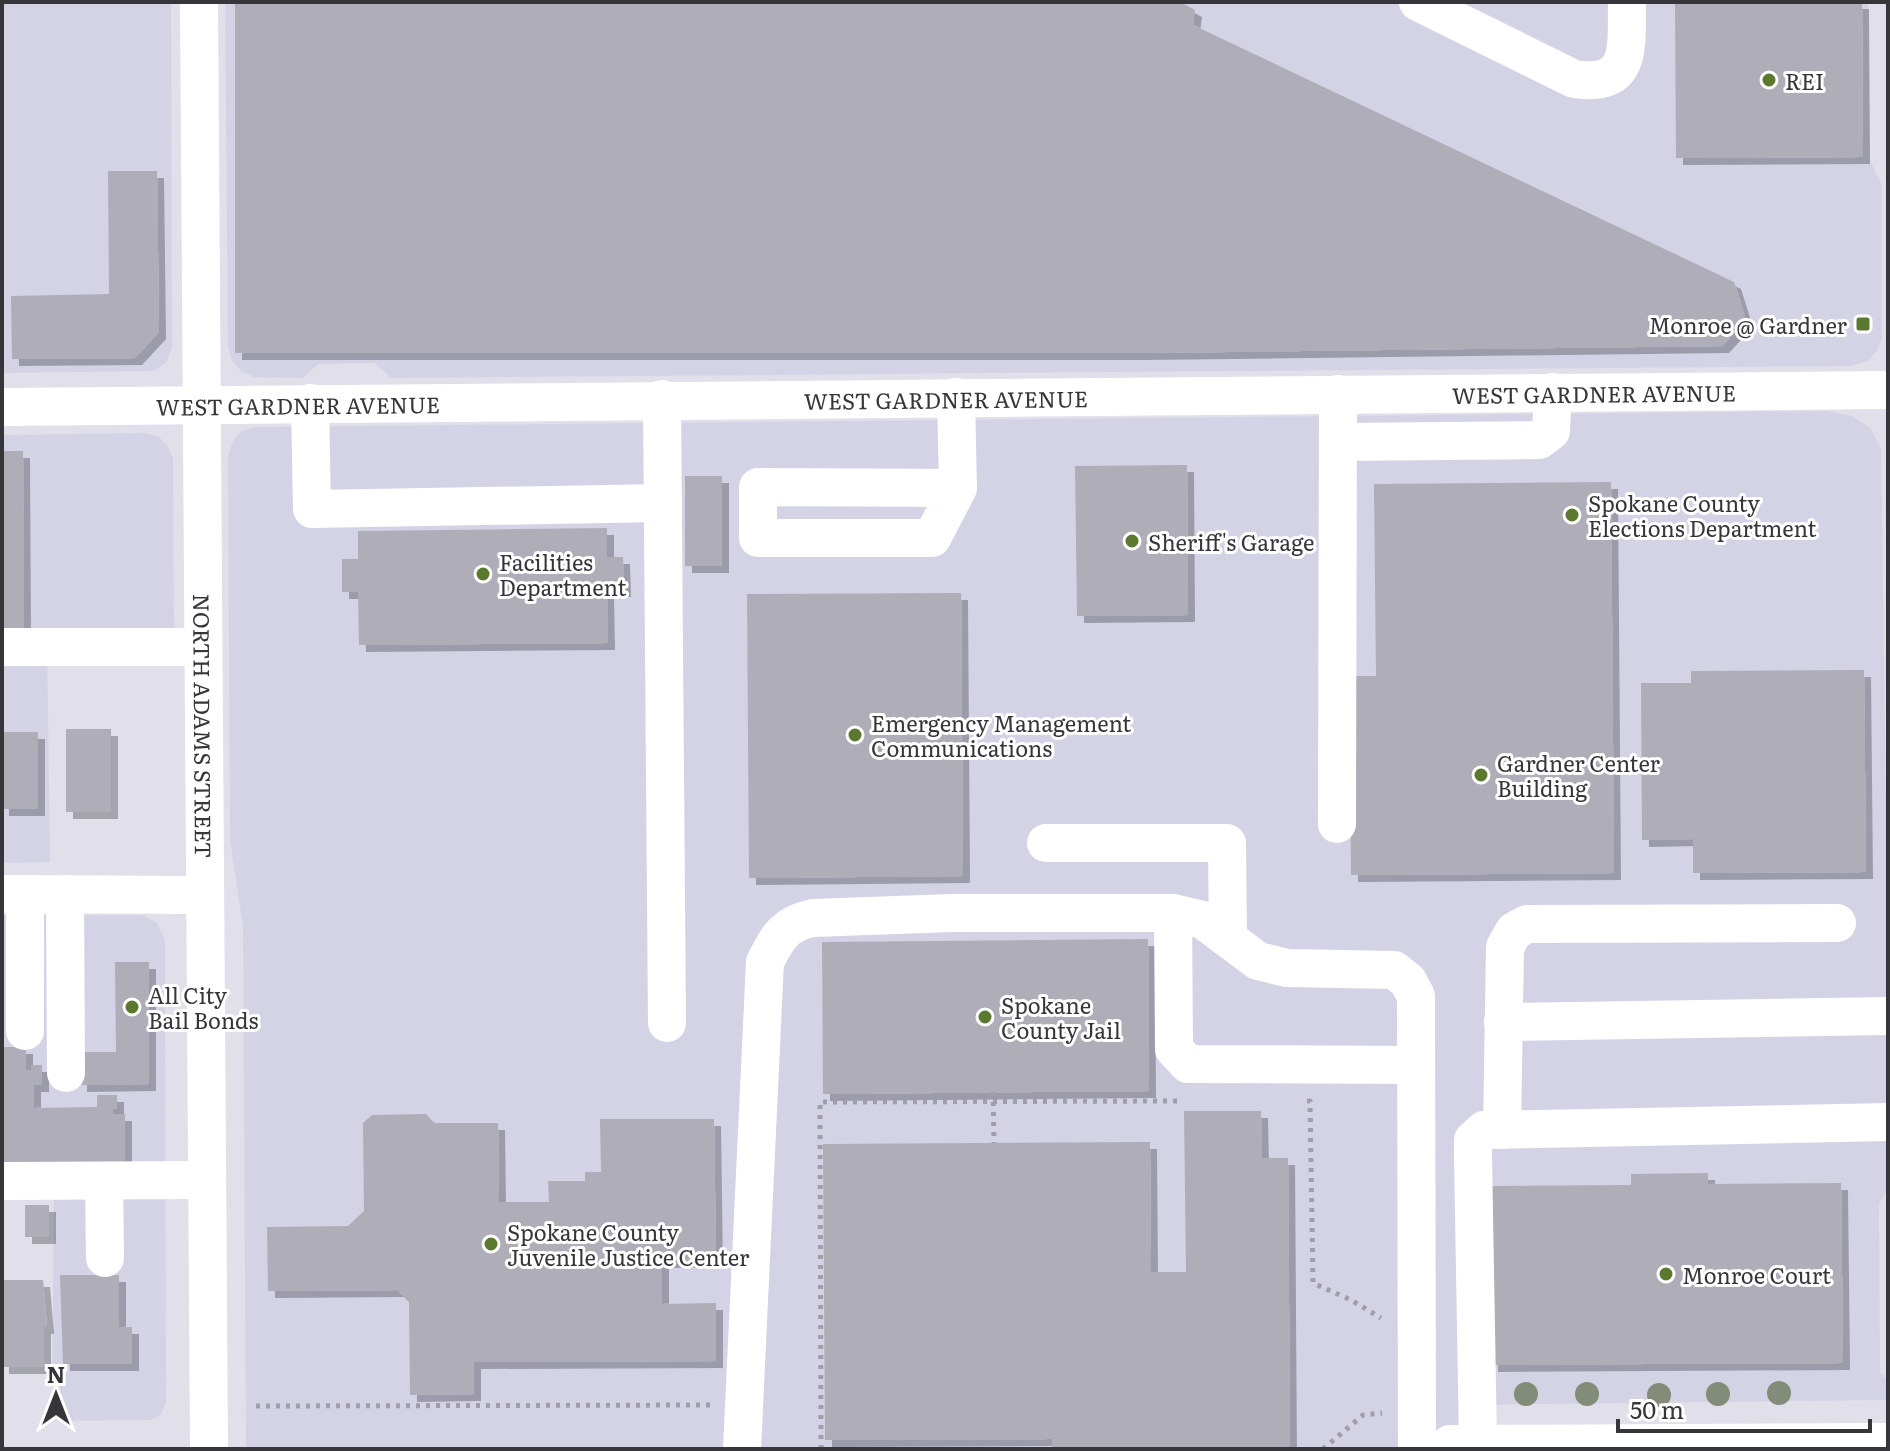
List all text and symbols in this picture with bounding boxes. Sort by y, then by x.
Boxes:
place label: REI [1785,64,1824,97]
marker: REI [1760,71,1778,89]
place label: Monroe @ Gardner [1649,308,1848,341]
marker: Monroe @ Gardner [1854,315,1872,333]
street label: WEST GARDNER AVENUE [1452,375,1736,410]
street label: WEST GARDNER AVENUE [804,381,1088,416]
street label: WEST GARDNER AVENUE [156,387,440,422]
place label: Spokane County Elections Department [1588,486,1816,544]
marker: Spokane County Elections Department [1563,506,1581,524]
place label: Sheriff's Garage [1148,525,1314,558]
marker: Sheriff's Garage [1123,532,1141,550]
place label: Facilities Department [499,545,626,603]
marker: Facilities Department [474,565,492,583]
street label: NORTH ADAMS STREET [187,594,221,858]
place label: Emergency Management Communications [871,706,1131,764]
marker: Emergency Management Communications [846,726,864,744]
place label: Gardner Center Building [1497,746,1661,804]
marker: Gardner Center Building [1472,766,1490,784]
place label: All City Bail Bonds [148,978,259,1036]
place label: Spokane County Jail [1001,988,1121,1046]
marker: All City Bail Bonds [123,998,141,1016]
marker: Spokane County Jail [976,1008,994,1026]
place label: Spokane County Juvenile Justice Center [507,1215,750,1273]
marker: Spokane County Juvenile Justice Center [482,1235,500,1253]
place label: Monroe Court [1682,1258,1831,1291]
marker: Monroe Court [1657,1265,1675,1283]
north arrow [16,1355,96,1435]
text: N [47,1357,65,1390]
scale bar [1618,1383,1870,1433]
text: 50 m [1630,1391,1684,1426]

